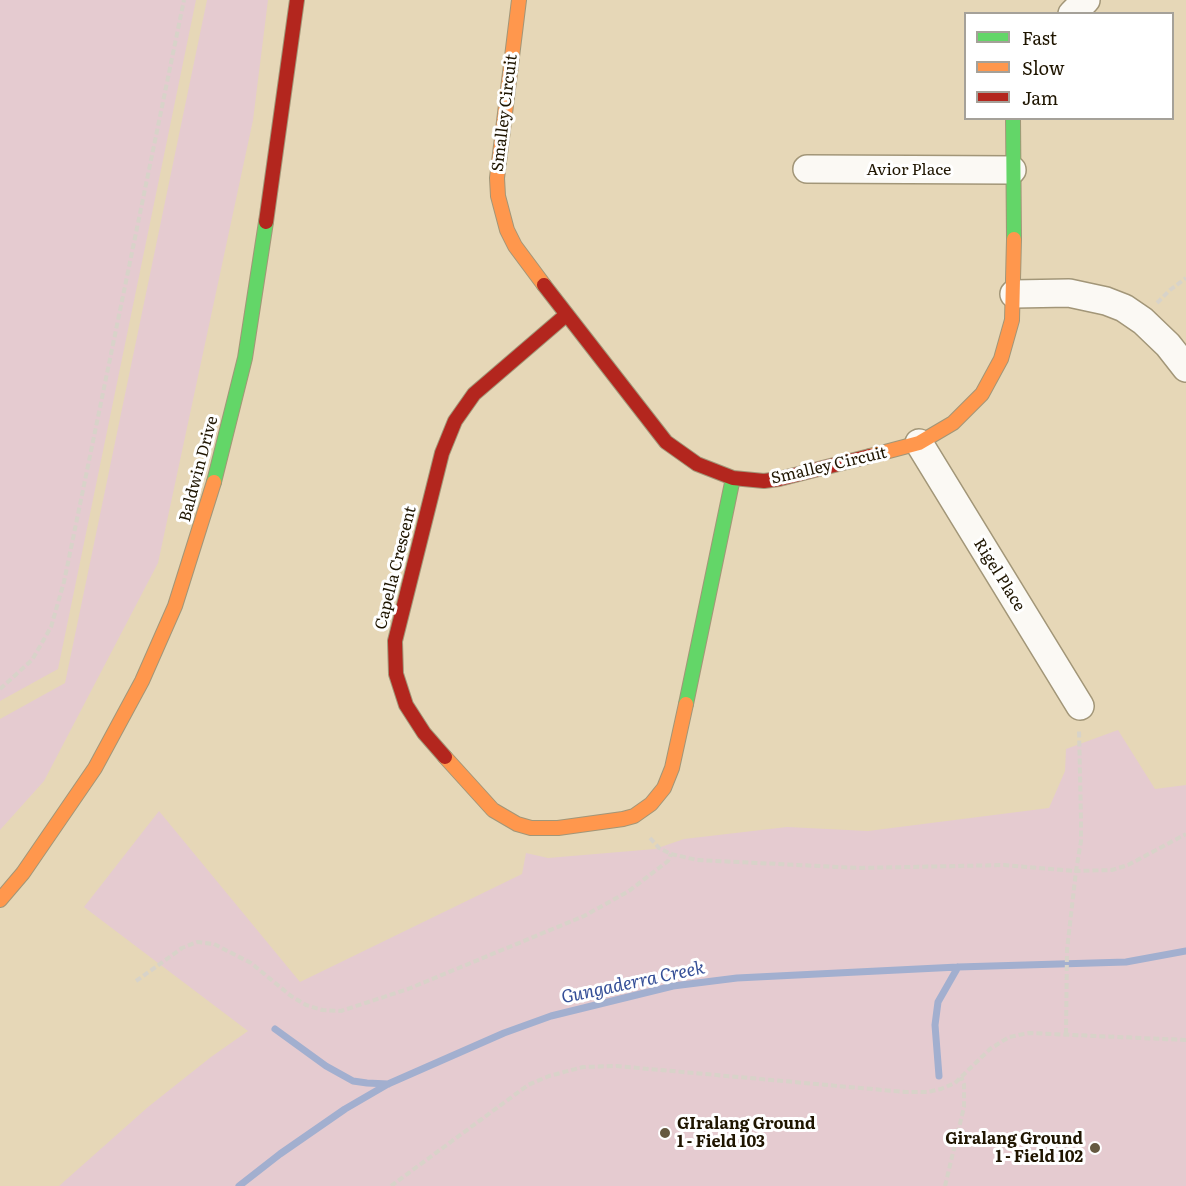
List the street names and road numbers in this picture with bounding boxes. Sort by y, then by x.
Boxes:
street label: Smalley Circuit [488,53,522,173]
street label: Avior Place [867,160,951,180]
street label: Baldwin Drive [176,414,222,524]
street label: Smalley Circuit [769,443,889,489]
street label: Capella Crescent [371,504,421,632]
street label: Rigel Place [969,535,1029,615]

